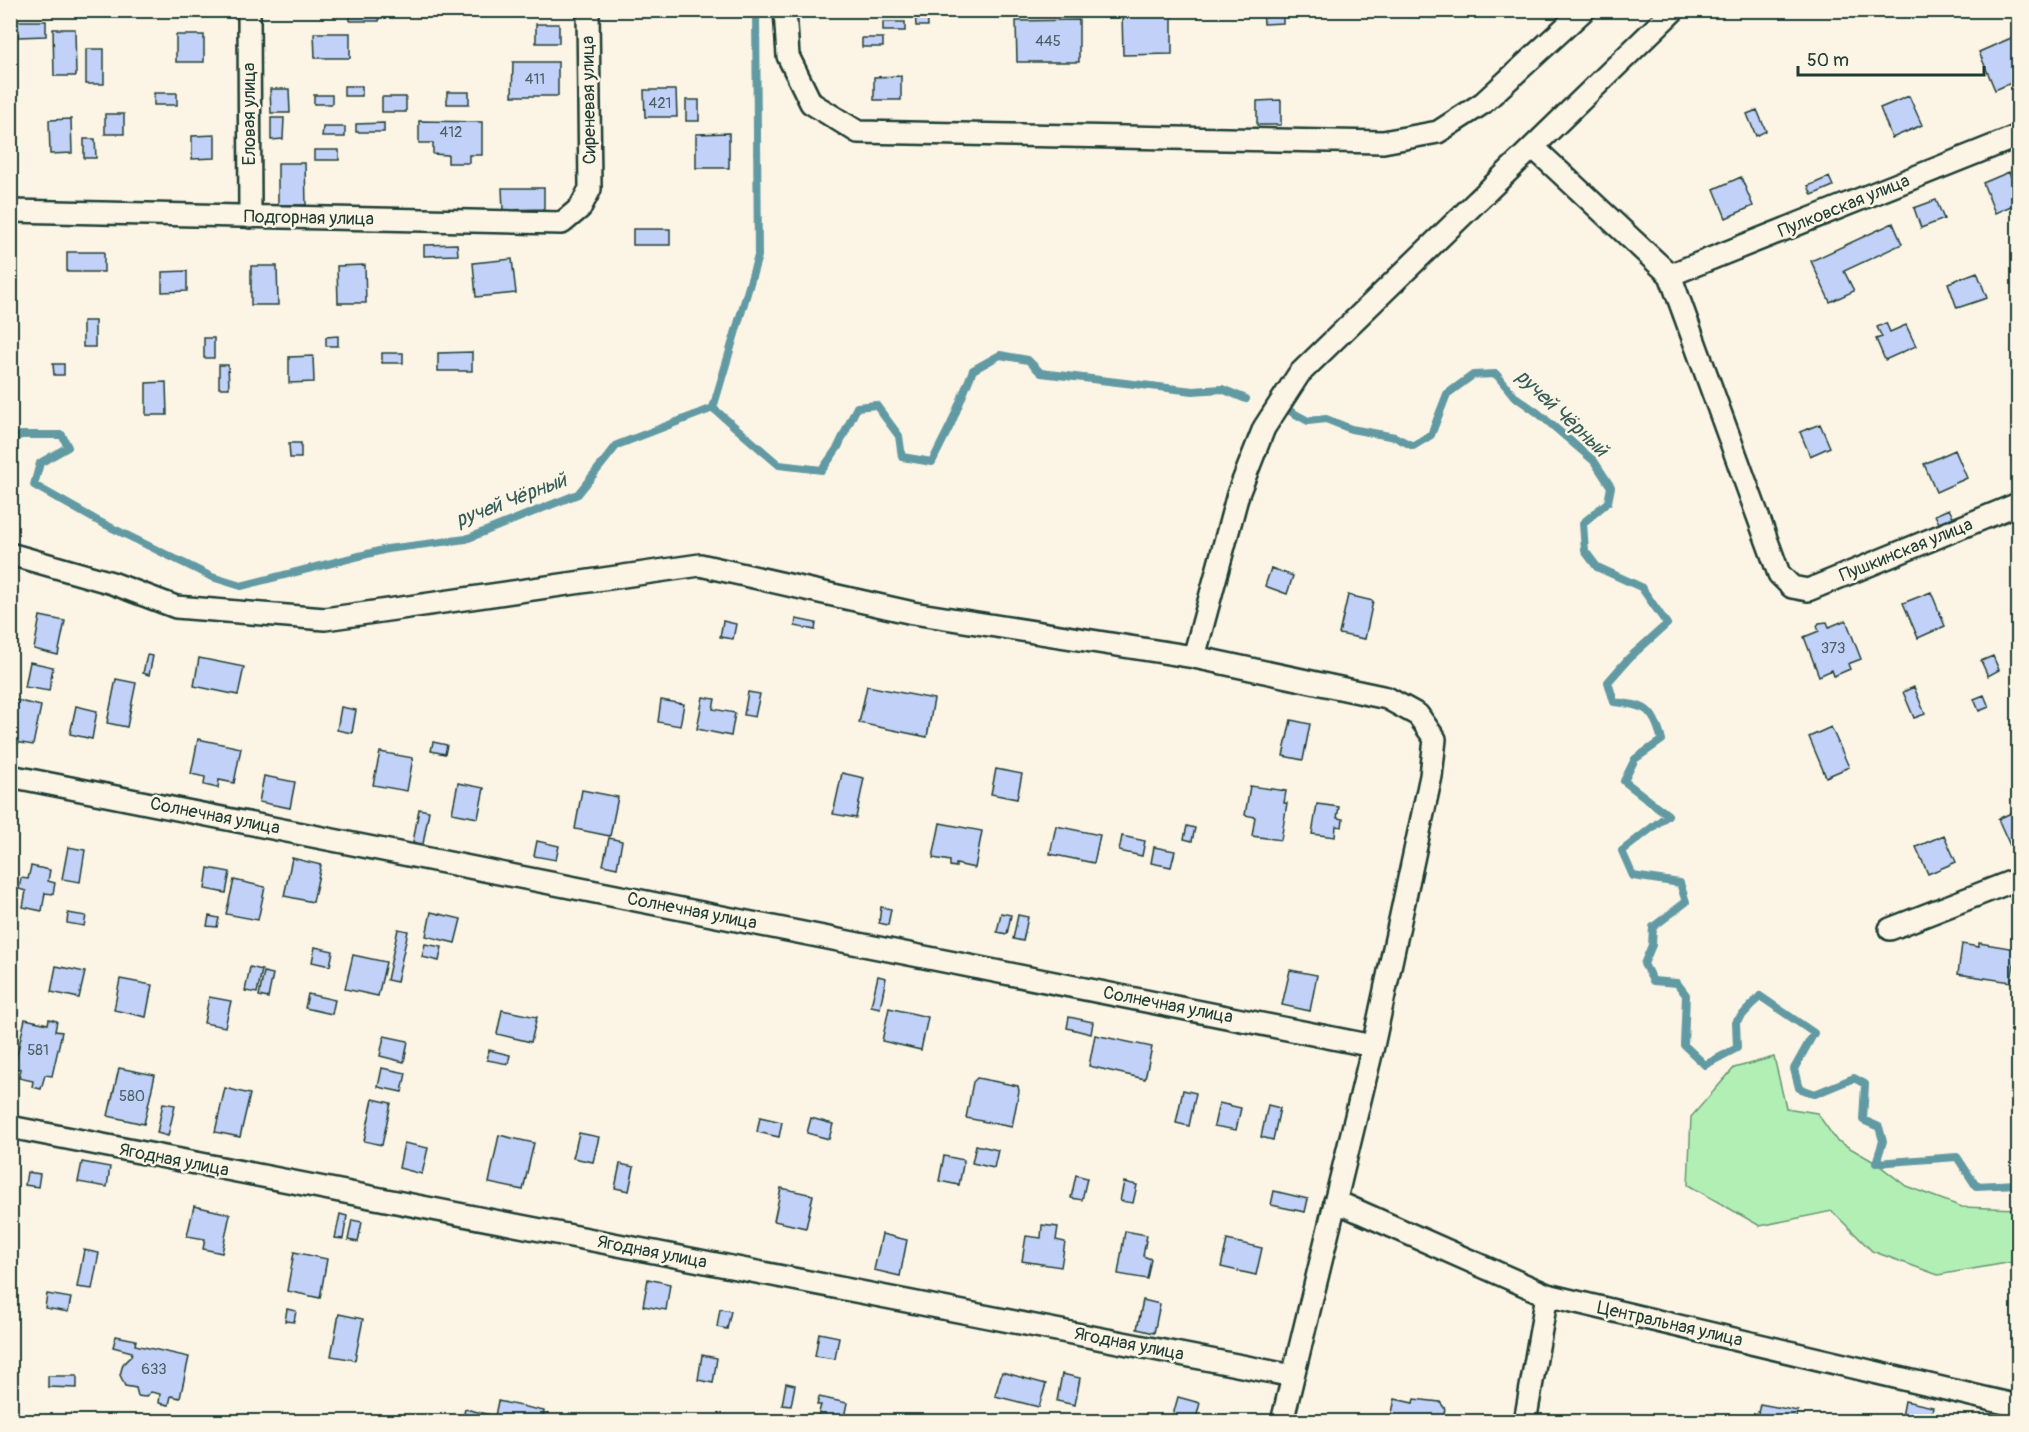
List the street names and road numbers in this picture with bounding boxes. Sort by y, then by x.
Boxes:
street label: Сиреневая улица [576,35,602,165]
street label: Еловая улица [238,63,261,165]
street label: Пулковская улица [1775,169,1913,243]
street label: Подгорная улица [244,205,374,231]
street label: Пушкинская улица [1836,513,1976,587]
street label: Солнечная улица [148,792,282,840]
street label: Солнечная улица [625,887,759,935]
street label: Солнечная улица [1101,981,1235,1029]
street label: Ягодная улица [117,1138,231,1182]
street label: Ягодная улица [595,1230,709,1274]
street label: Центральная улица [1595,1296,1745,1352]
street label: Ягодная улица [1072,1322,1186,1366]

